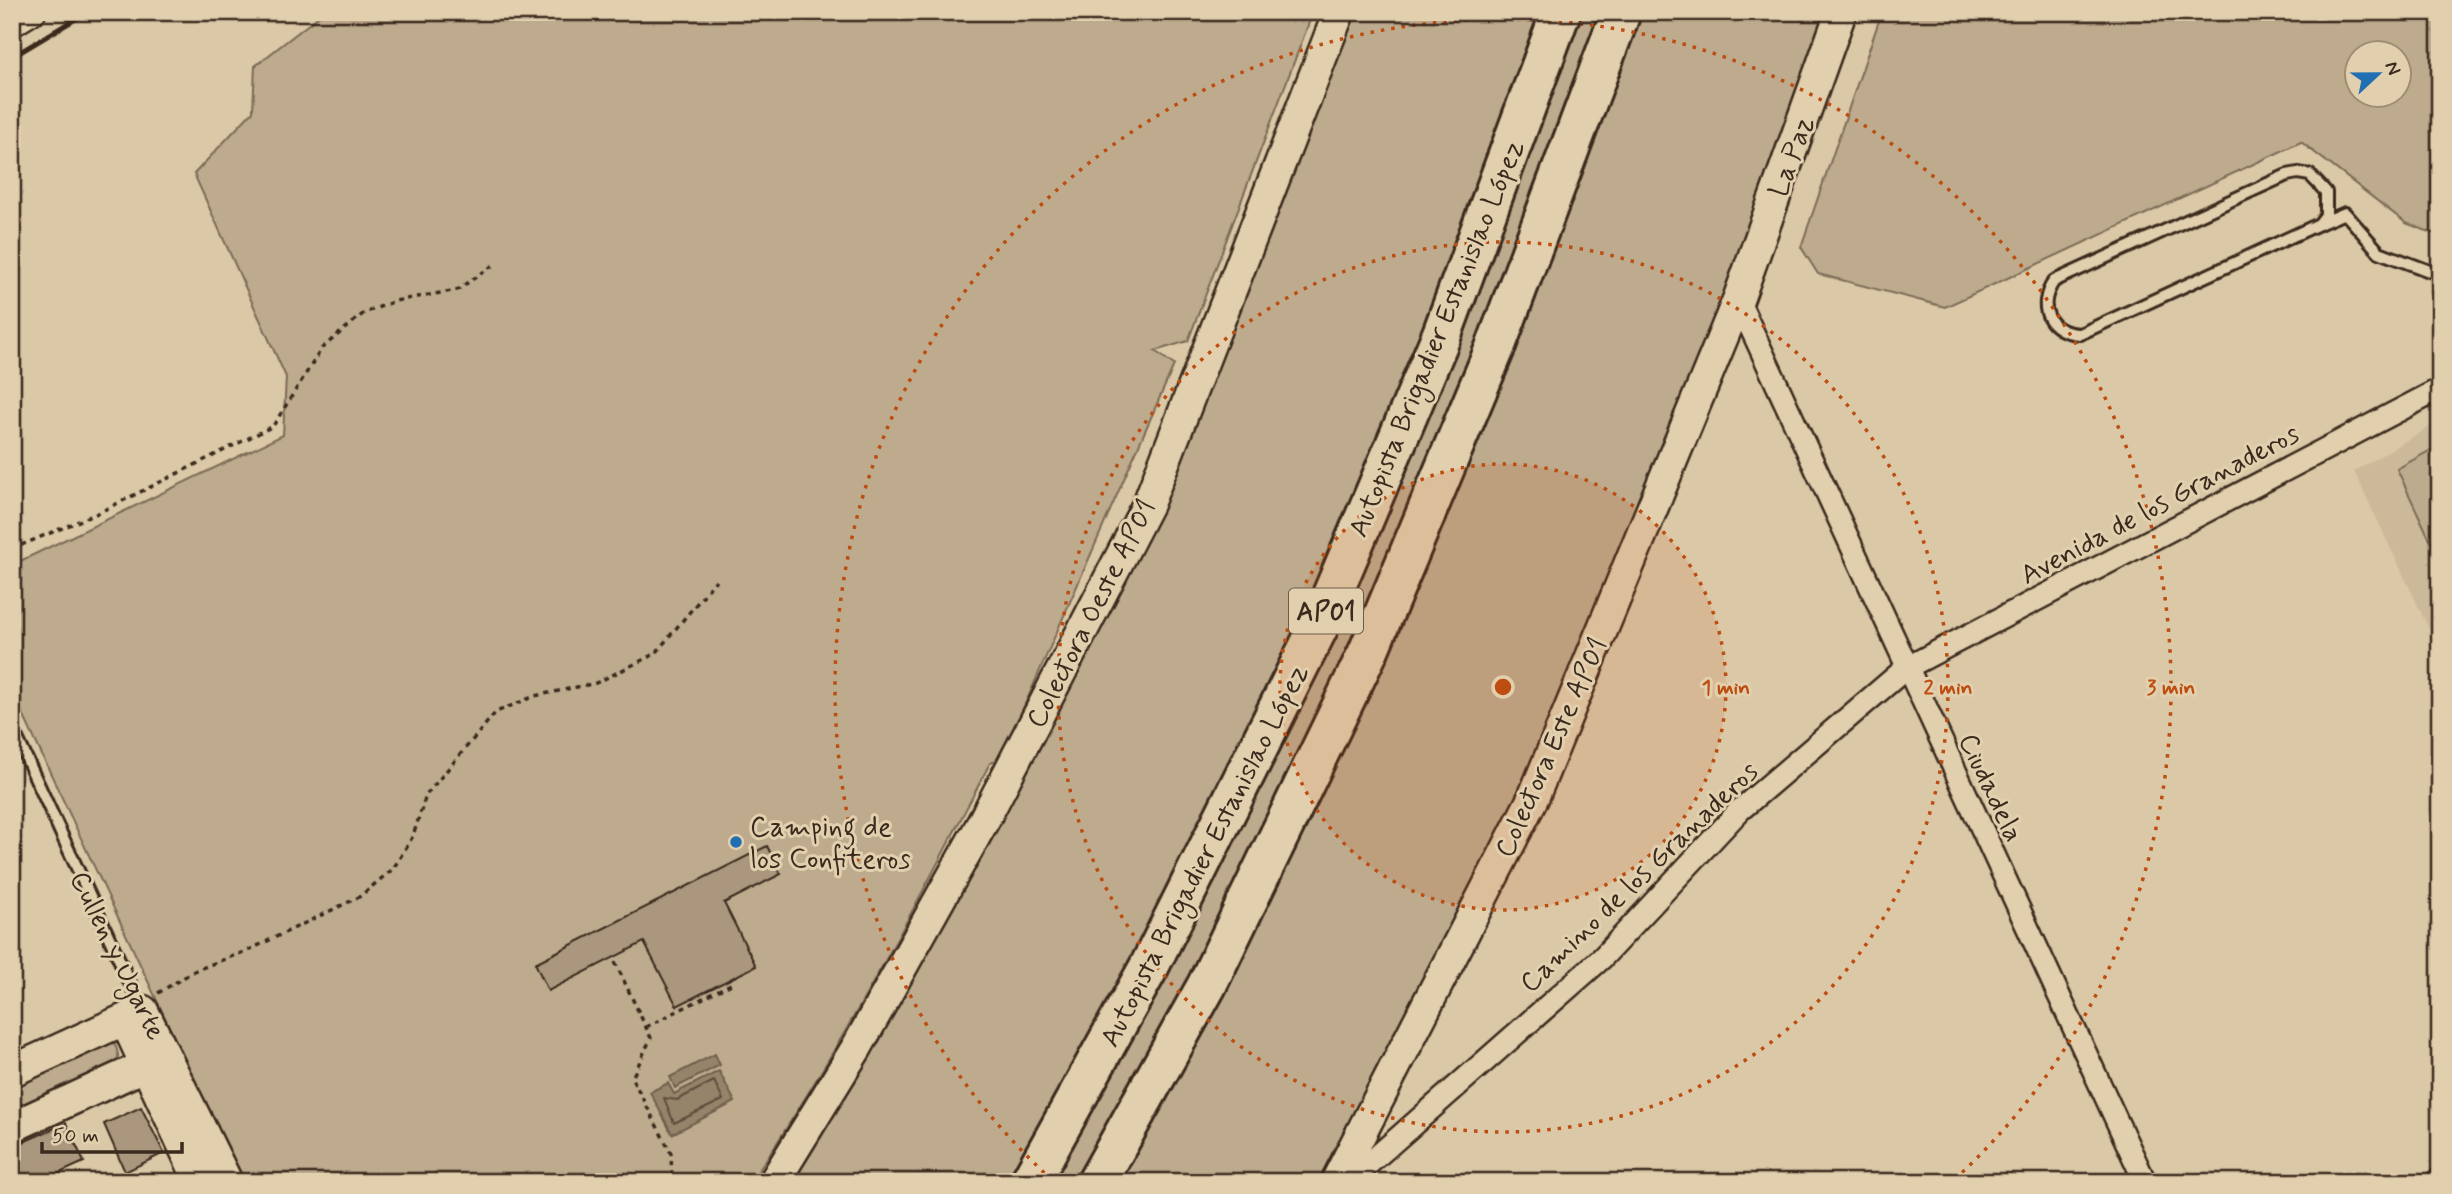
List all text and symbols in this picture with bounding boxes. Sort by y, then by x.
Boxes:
north arrow [2344,38,2414,108]
text: N [2378,58,2406,79]
street label: La Paz [1761,111,1824,202]
street label: Autopista Brigadier Estanislao López [1341,135,1536,544]
street label: Avenida de los Granaderos [2014,416,2306,594]
street label: Colectora Oeste AP01 [1019,494,1166,735]
road number: AP01 [1289,589,1363,634]
street label: Colectora Este AP01 [1487,632,1617,864]
street label: Autopista Brigadier Estanislao López [1092,658,1320,1055]
text: 1 min [1702,674,1750,702]
text: 2 min [1923,674,1973,702]
text: 3 min [2147,674,2195,702]
centre of rings [1491,675,1515,699]
street label: Ciudadela [1948,728,2031,848]
street label: Camino de los Granaderos [1513,754,1767,1002]
place label: Camping de los Confiteros [750,810,911,879]
marker: Camping de los Confiteros [728,834,744,850]
street label: Cullen y Ugarte [58,865,174,1048]
scale bar [42,1110,182,1154]
text: 50 m [52,1122,99,1150]

